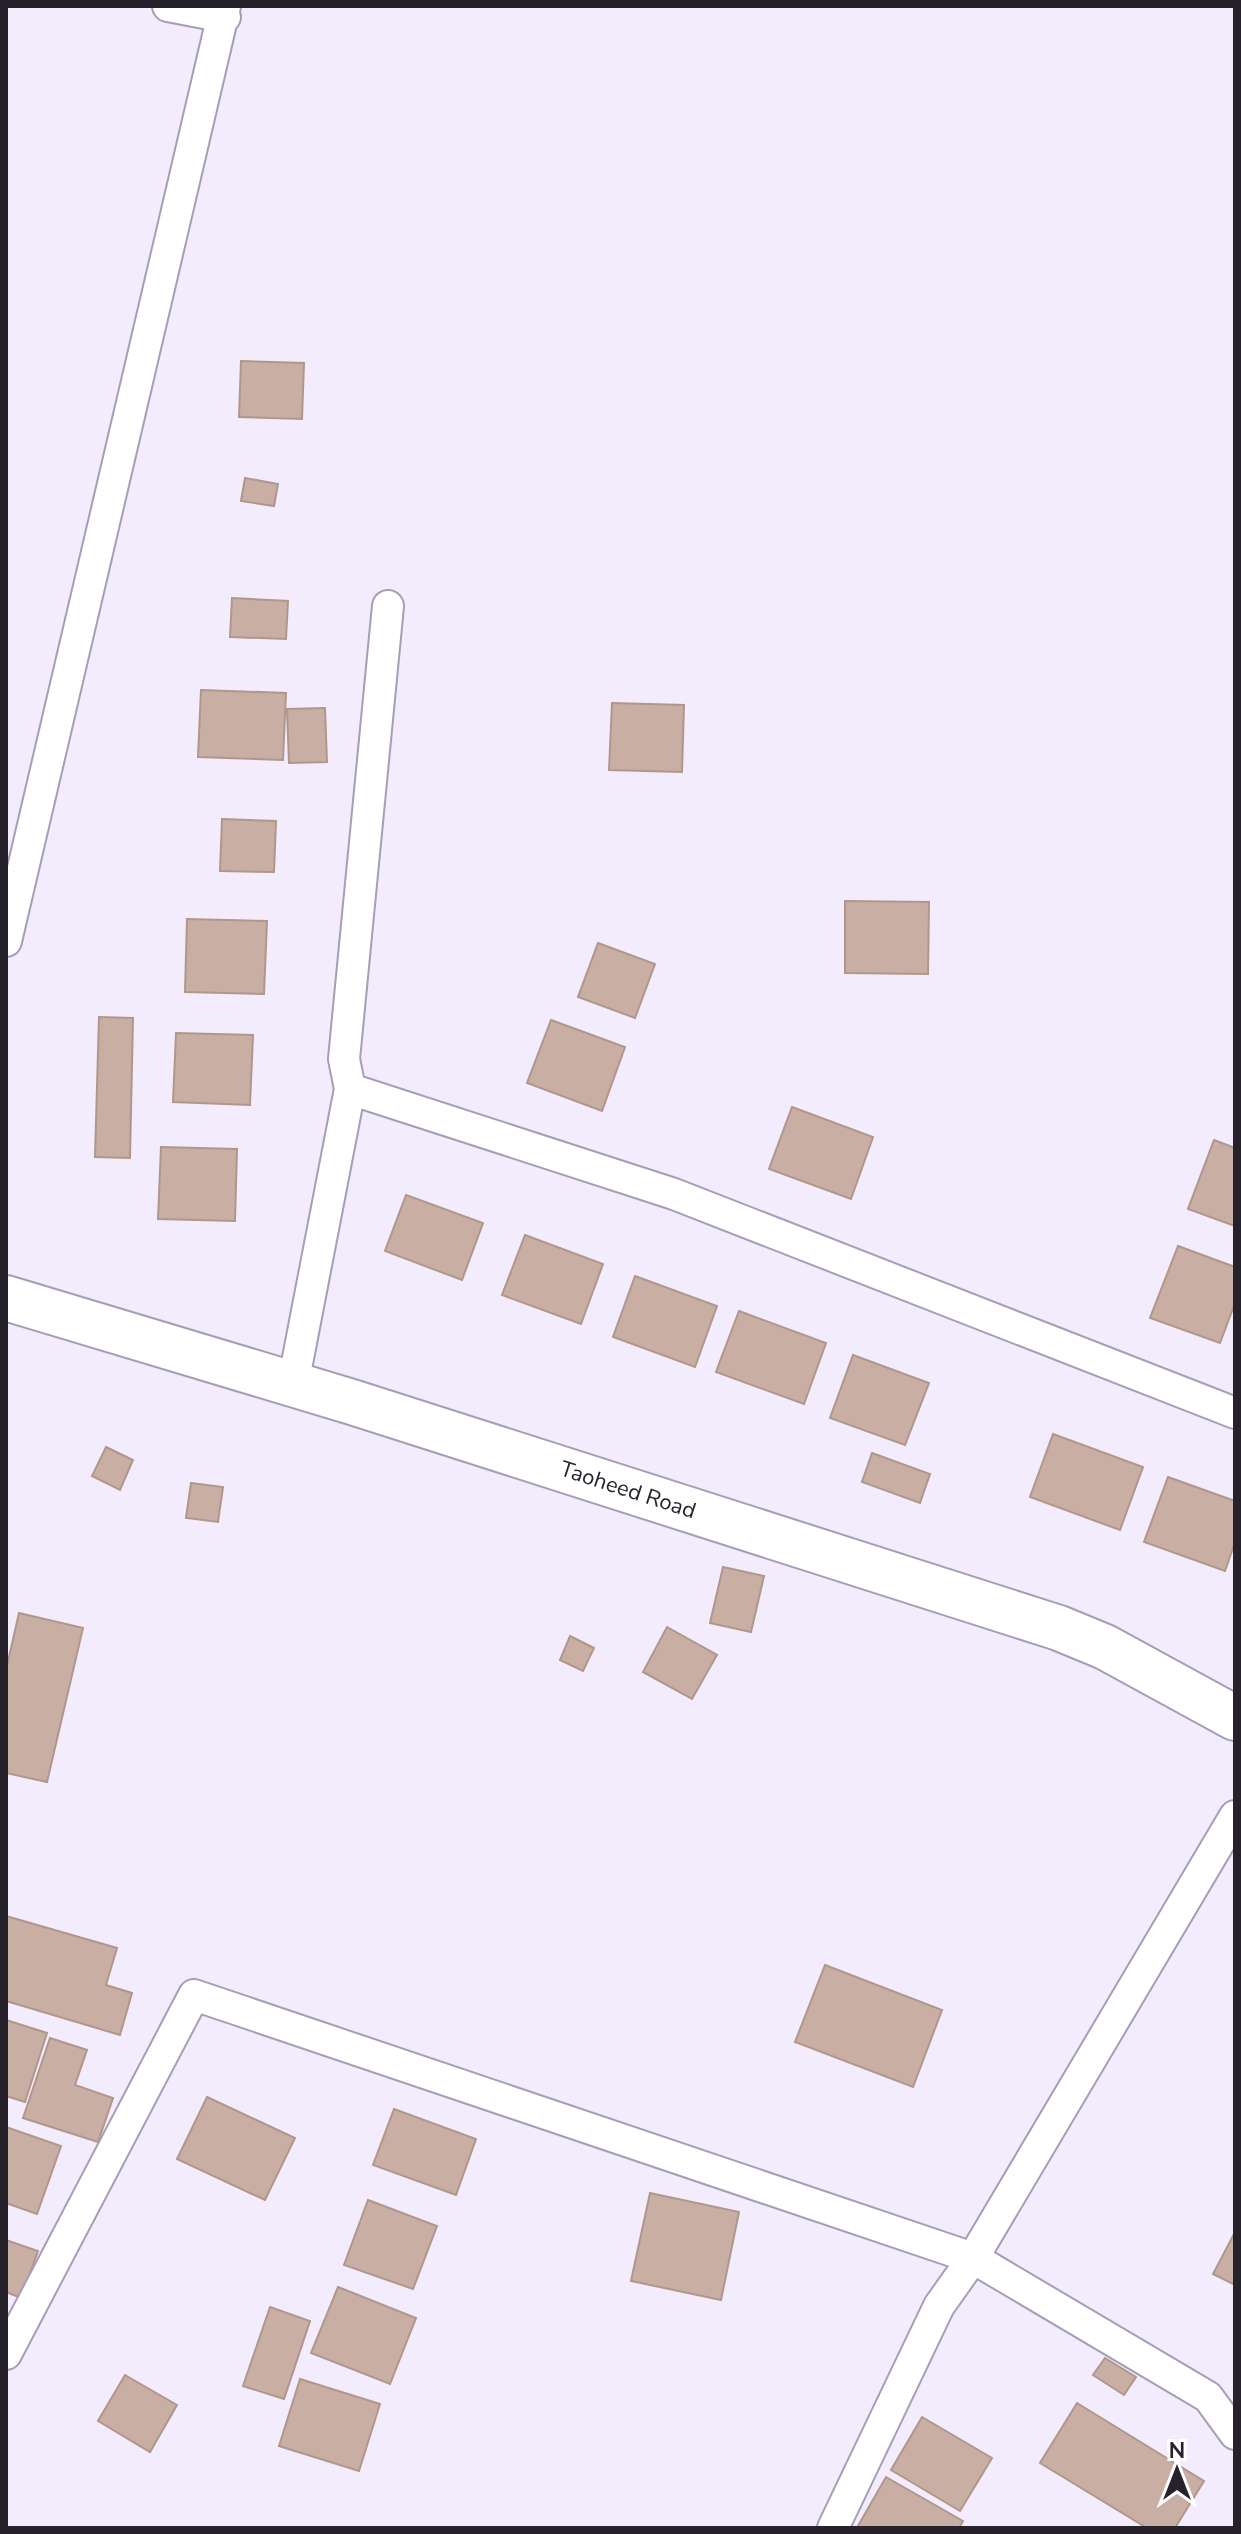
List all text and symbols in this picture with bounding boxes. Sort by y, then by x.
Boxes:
street label: Taoheed Road [556,1454,700,1526]
north arrow [1137,2430,1217,2510]
text: N [1169,2436,1185,2466]

